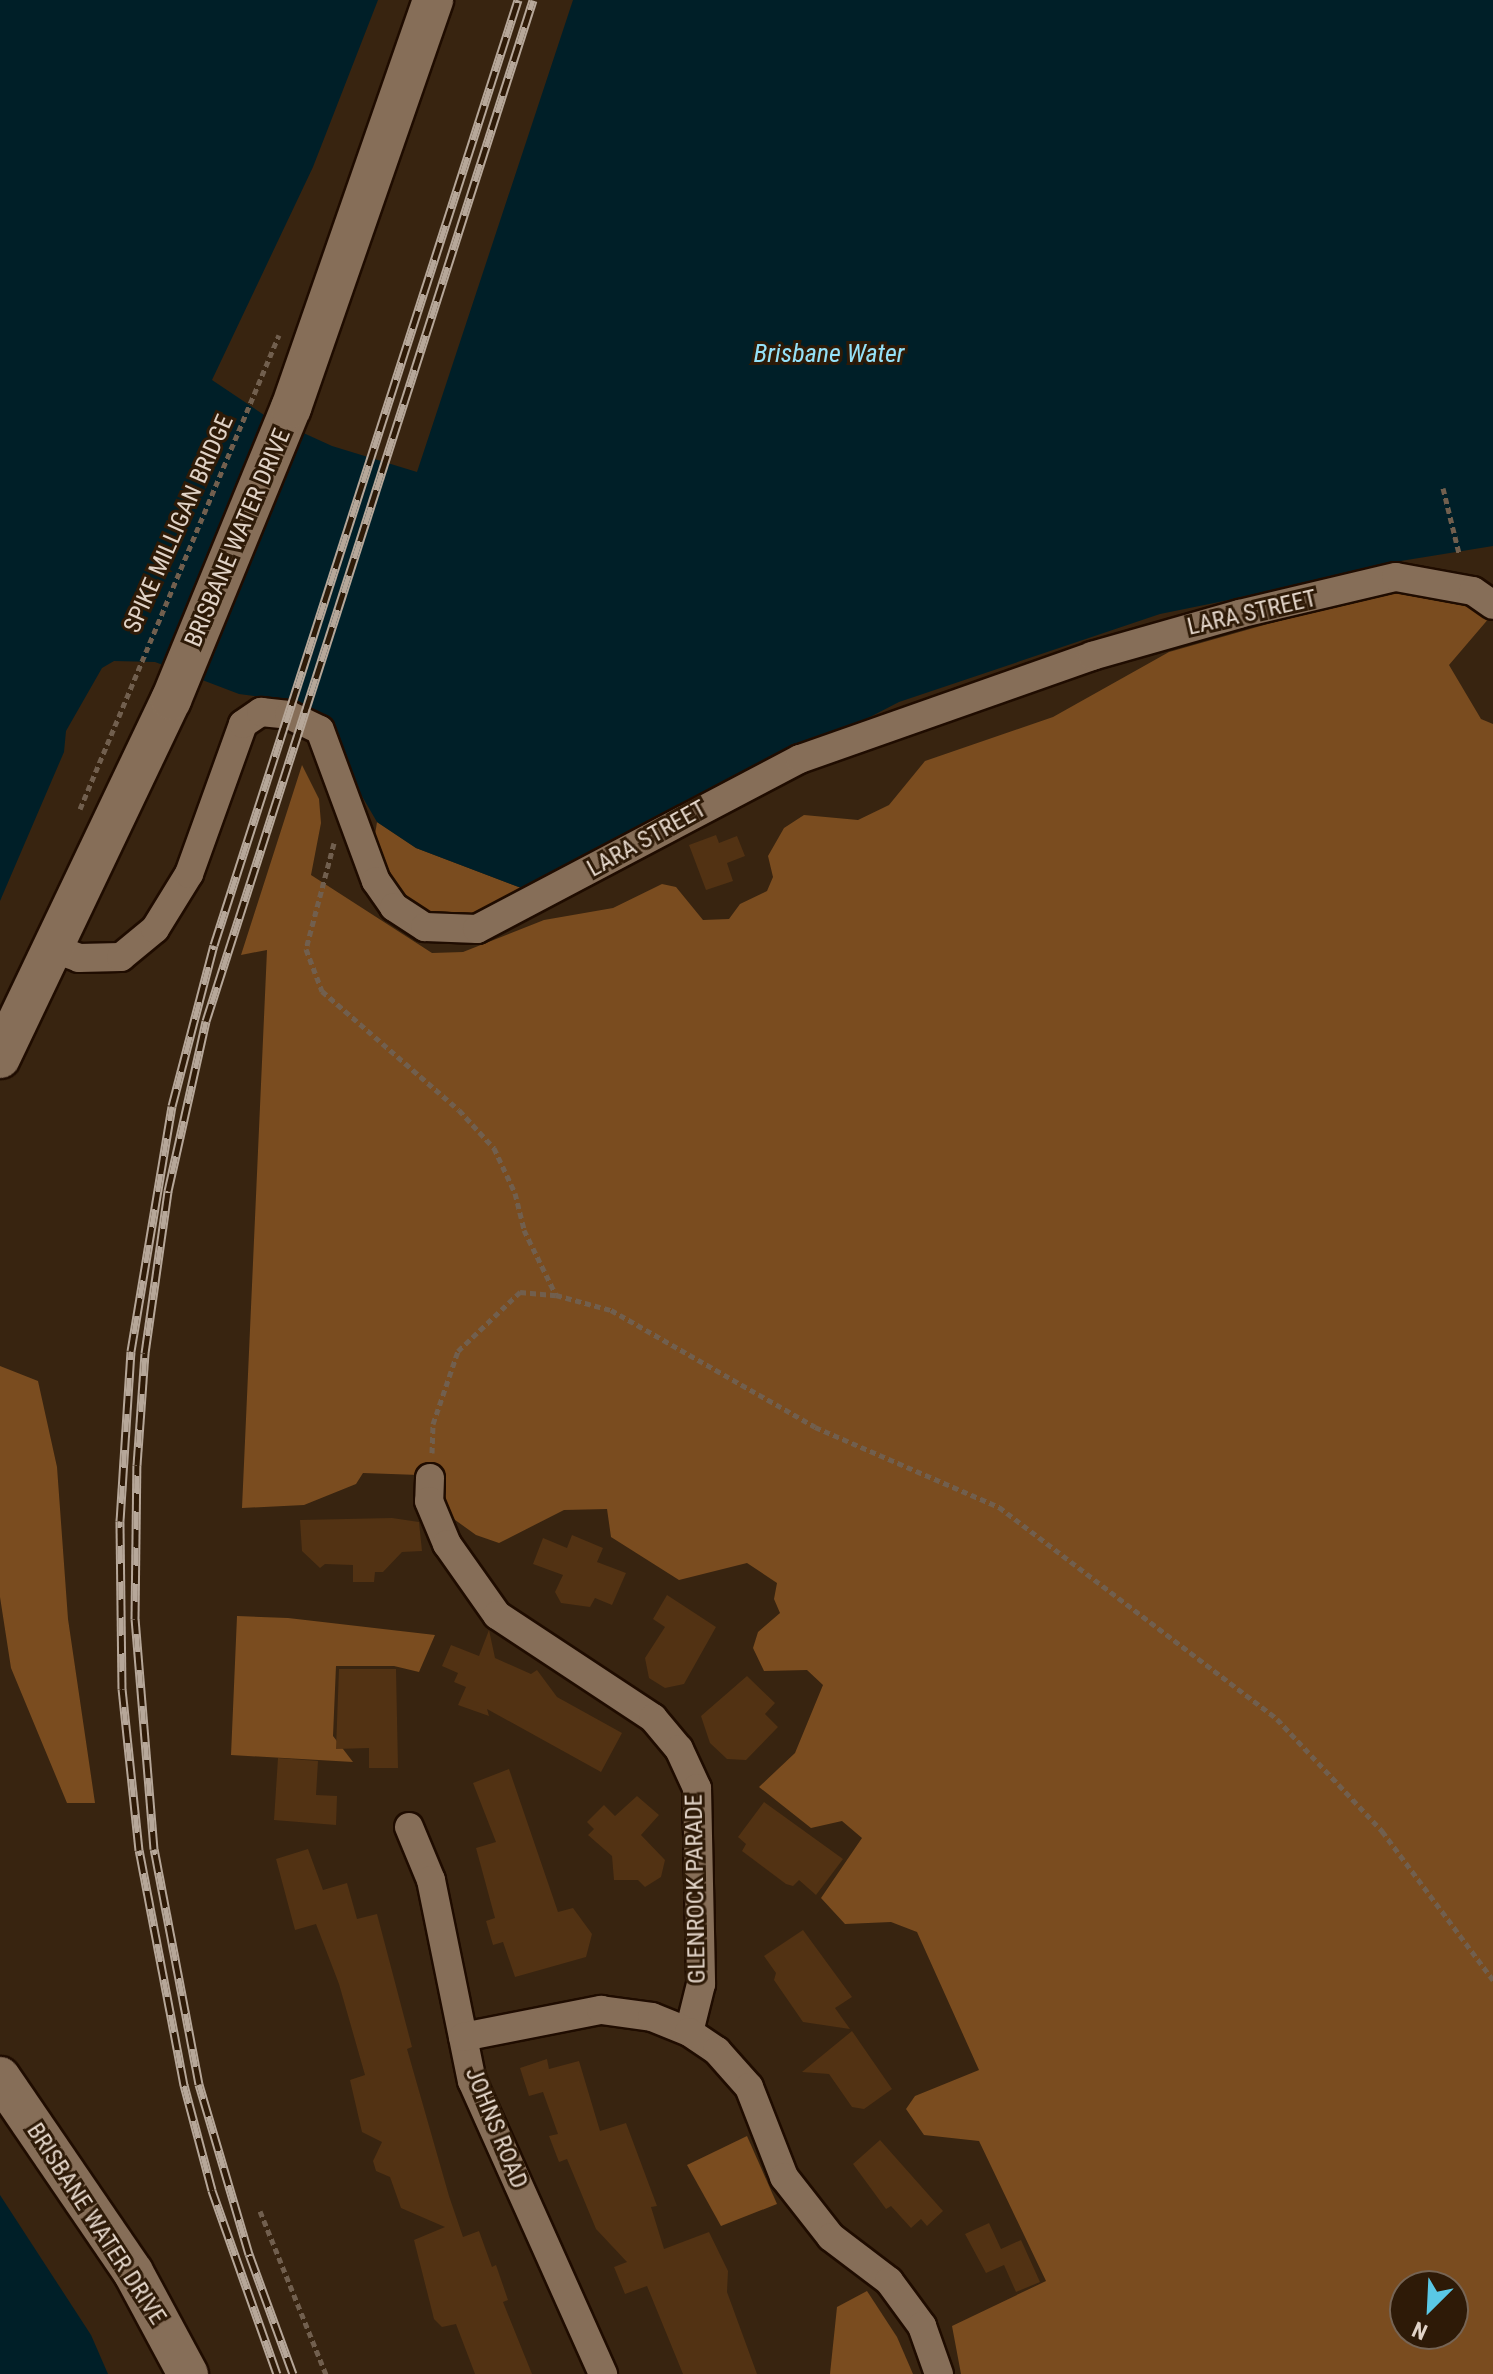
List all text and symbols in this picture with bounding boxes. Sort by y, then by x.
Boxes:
water label: Brisbane Water [753,338,905,370]
street label: SPIKE MILLIGAN BRIDGE [118,411,240,637]
street label: BRISBANE WATER DRIVE [179,425,297,651]
street label: LARA STREET [1185,584,1319,642]
street label: LARA STREET [582,794,712,884]
street label: GLENROCK PARADE [680,1794,712,1984]
street label: JOHNS ROAD [459,2063,533,2193]
street label: BRISBANE WATER DRIVE [20,2118,172,2330]
north arrow [1389,2270,1469,2350]
text: N [1409,2316,1431,2345]

